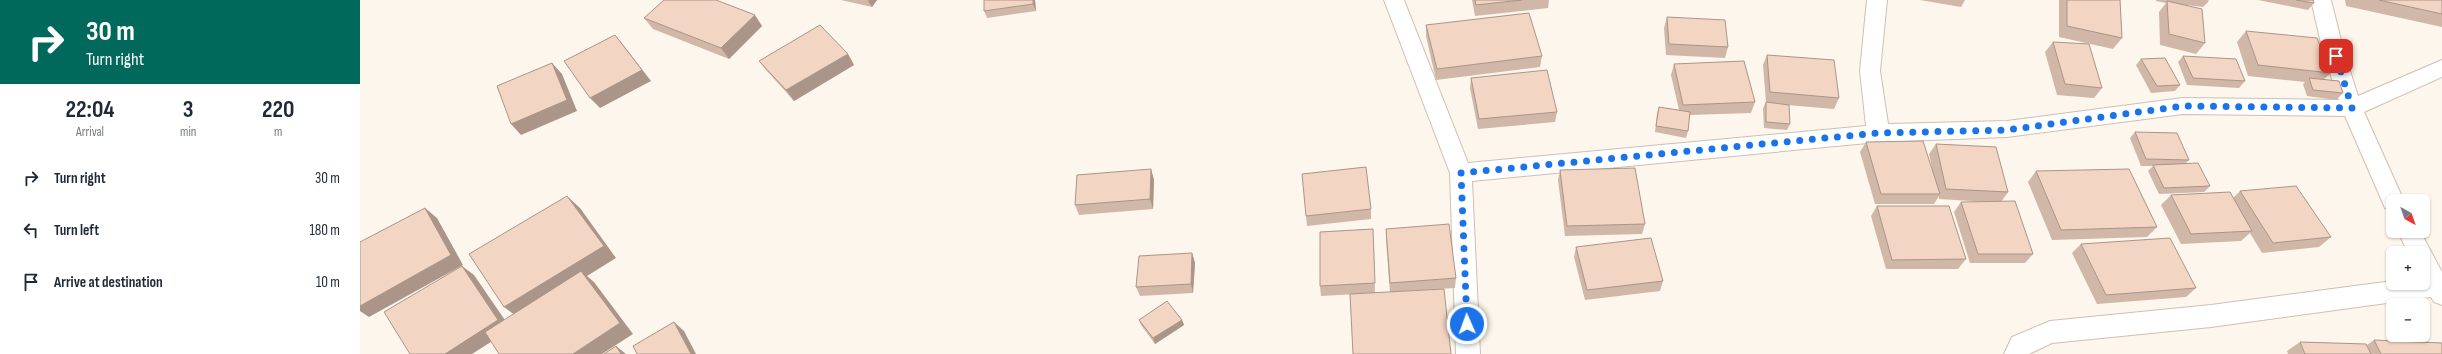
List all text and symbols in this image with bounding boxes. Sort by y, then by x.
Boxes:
text: 30 m [86,15,135,48]
icon: right [20,16,72,68]
pin [2319,39,2353,73]
icon: arrive [2325,45,2347,67]
text: Turn right [86,49,144,70]
text: 22:04 [66,95,115,124]
text: 3 [183,95,194,124]
text: 220 [262,95,294,124]
text: Arrival [76,124,104,140]
text: min [180,124,196,140]
text: m [274,124,282,140]
icon: right [20,167,42,189]
text: Turn right [54,169,106,188]
text: 30 m [315,169,340,188]
north arrow [2386,194,2430,238]
map controls [2386,194,2430,342]
icon: left [20,219,42,241]
text: Turn left [54,221,99,240]
text: 180 m [309,221,340,240]
button: + [2386,246,2430,290]
icon: arrive [20,271,42,293]
text: Arrive at destination [54,273,163,292]
text: 10 m [316,273,340,292]
button: − [2386,298,2430,342]
position arrow [1446,303,1488,345]

